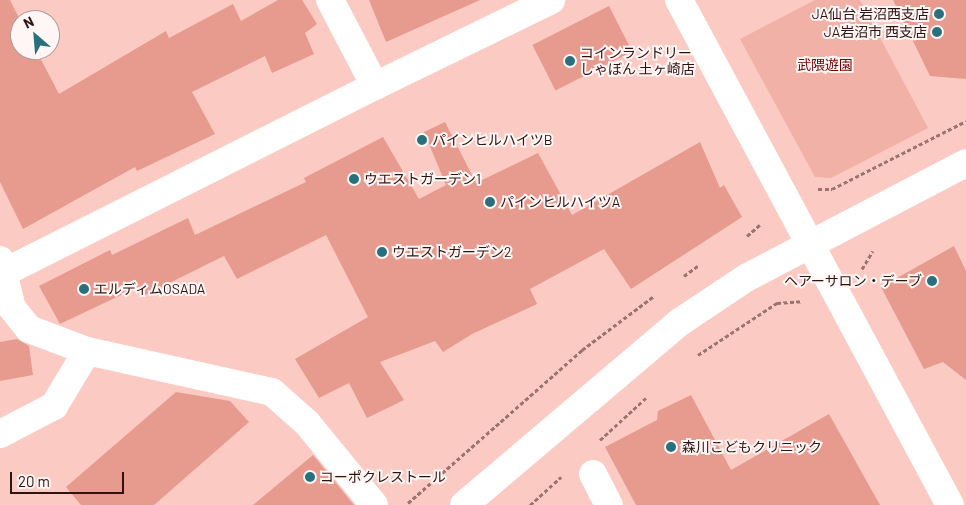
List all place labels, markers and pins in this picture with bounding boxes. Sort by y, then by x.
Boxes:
place label: JA仙台 岩沼西支店 [812,6,929,22]
marker: JA仙台 岩沼西支店 [933,8,945,20]
place label: JA岩沼市 西支店 [824,24,927,40]
marker: JA岩沼市 西支店 [931,26,943,38]
place label: コインランドリー しゃぼん 土ヶ崎店 [580,45,695,78]
marker: コインランドリー しゃぼん 土ヶ崎店 [564,55,576,67]
place label: パインヒルハイツB [432,132,553,148]
marker: パインヒルハイツB [416,134,428,146]
place label: ウエストガーデン1 [364,171,481,187]
marker: ウエストガーデン1 [348,173,360,185]
place label: パインヒルハイツA [500,194,620,210]
marker: パインヒルハイツA [484,196,496,208]
place label: ウエストガーデン2 [392,244,512,260]
marker: ウエストガーデン2 [376,246,388,258]
place label: ヘアーサロン・デーブ [783,273,922,289]
marker: ヘアーサロン・デーブ [926,275,938,287]
place label: エルディムOSADA [94,281,206,297]
marker: エルディムOSADA [78,283,90,295]
place label: 森川こどもクリニック [682,439,822,455]
marker: 森川こどもクリニック [664,440,678,454]
place label: コーポクレストール [320,469,446,485]
marker: コーポクレストール [304,471,316,483]

